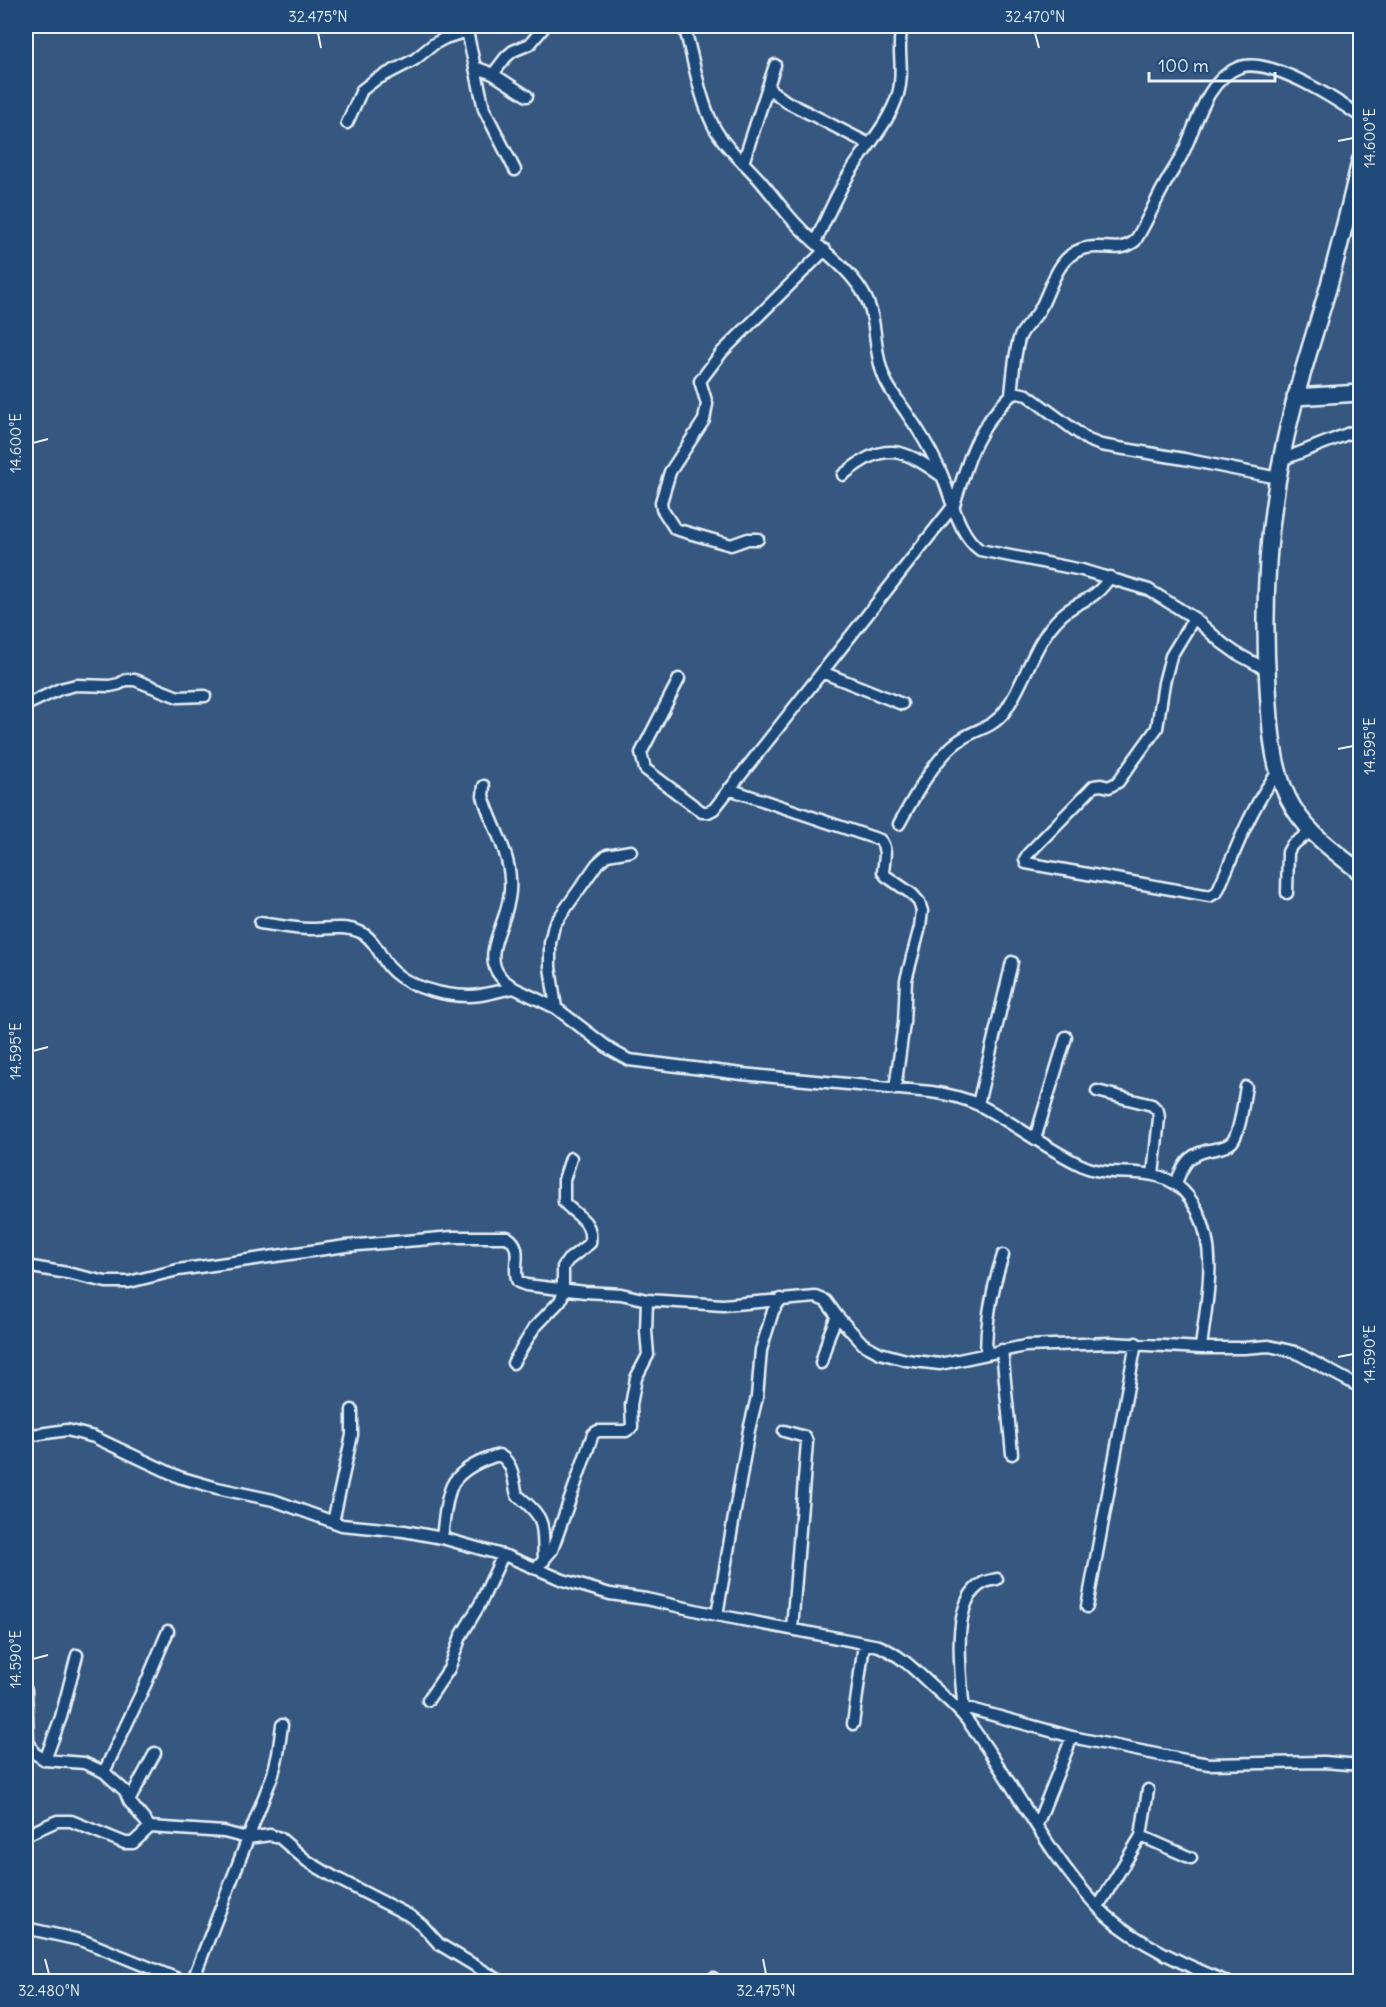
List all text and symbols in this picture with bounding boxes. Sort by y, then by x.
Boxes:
text: 32.475°N [288,7,348,26]
text: 32.470°N [1005,7,1065,26]
scale bar [1149,45,1275,83]
text: 100 m [1158,54,1209,77]
text: 14.600°E [1360,108,1379,168]
text: 14.600°E [6,413,25,473]
text: 14.595°E [1360,717,1379,775]
text: 14.595°E [6,1022,25,1080]
text: 14.590°E [1360,1324,1379,1383]
text: 14.590°E [6,1629,25,1688]
text: 32.480°N [18,1981,80,2000]
text: 32.475°N [736,1981,796,2000]

